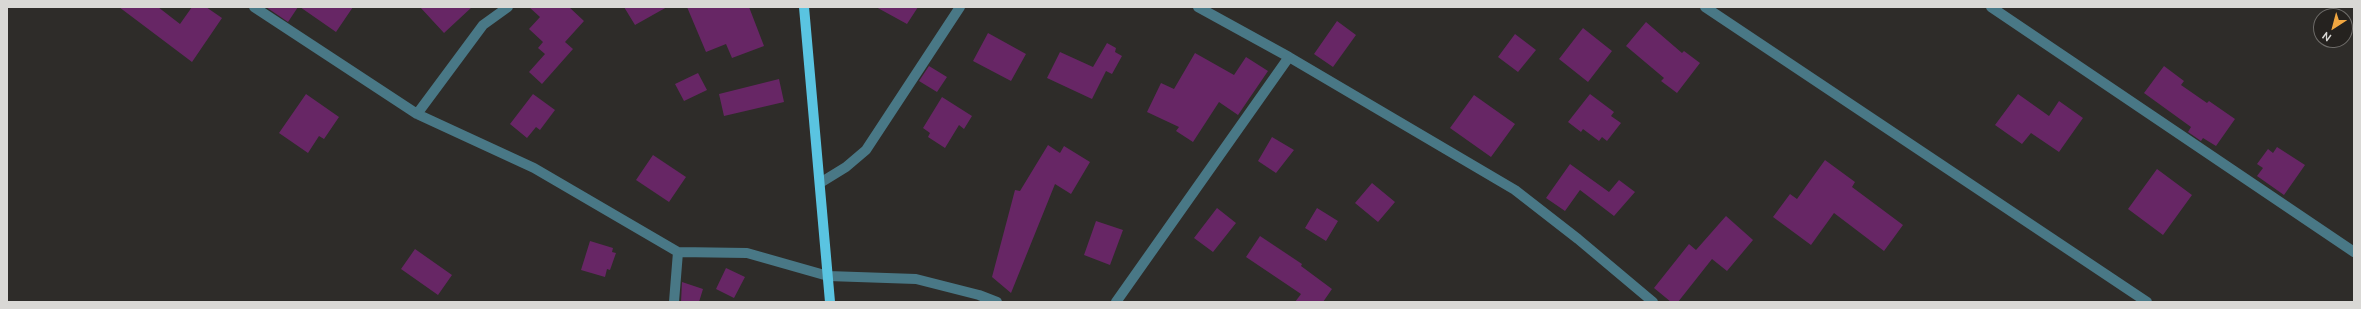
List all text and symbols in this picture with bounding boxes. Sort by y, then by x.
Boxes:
north arrow [2313,8,2353,48]
text: N [2320,30,2333,44]

